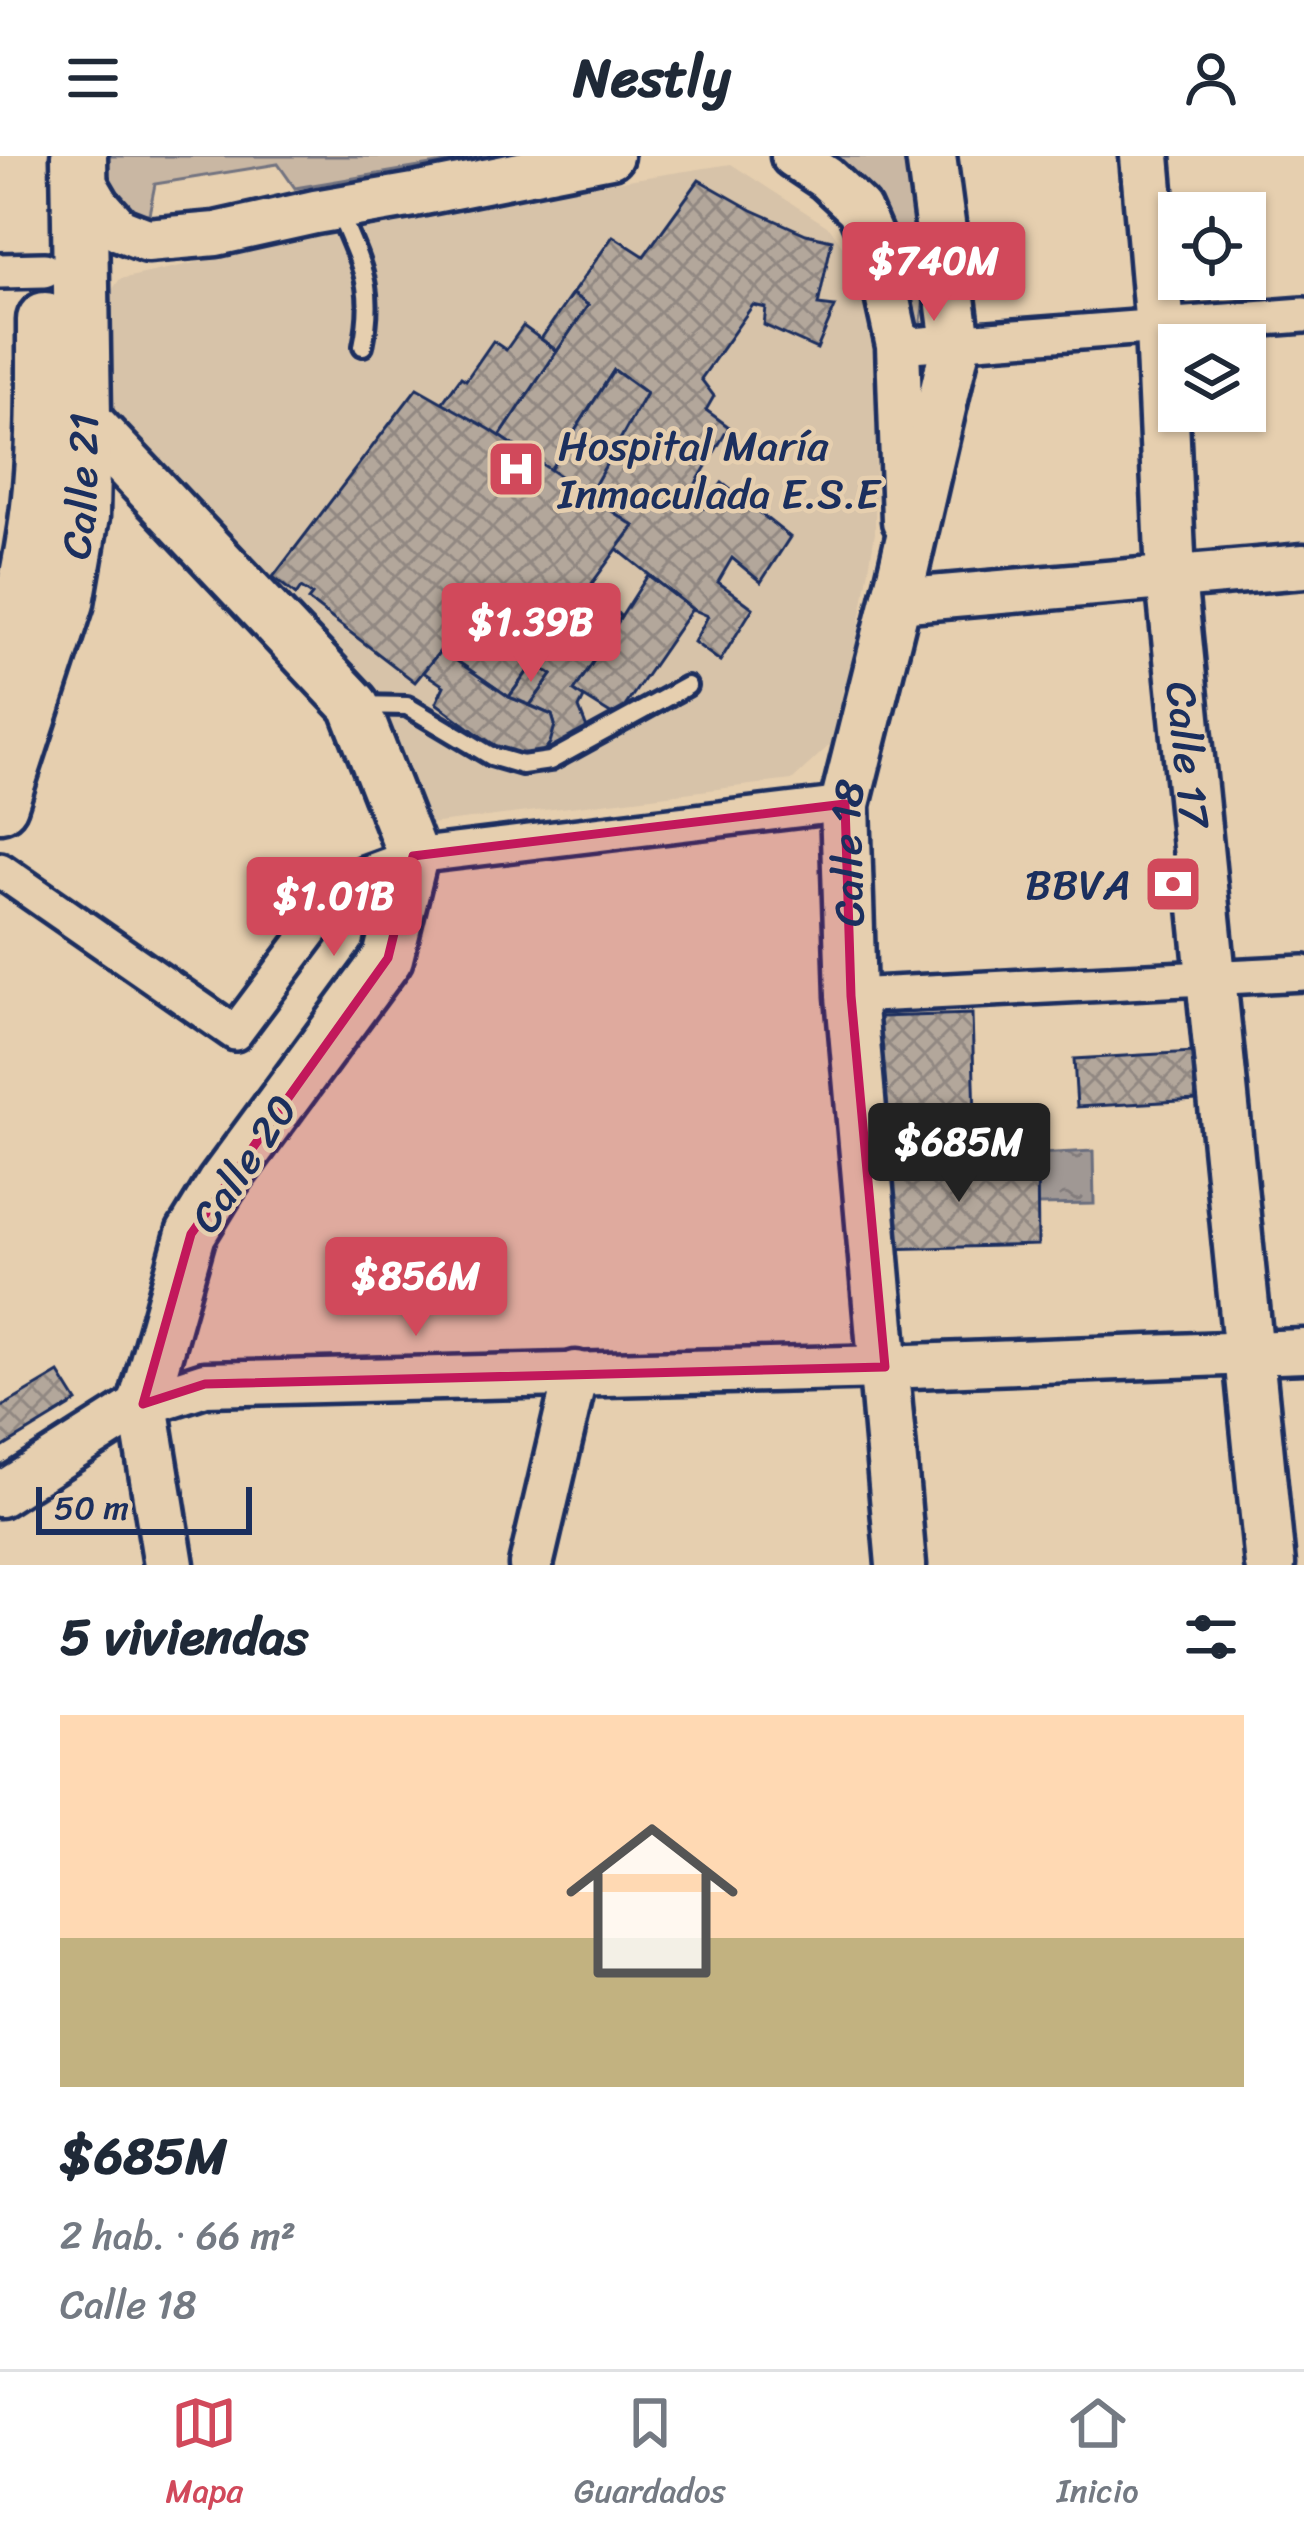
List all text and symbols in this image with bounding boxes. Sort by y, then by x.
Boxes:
text: Nestly [573,30,731,126]
icon: menu [60,45,126,111]
icon: person [1178,45,1244,111]
map controls [1158,192,1266,432]
button: locate [1158,192,1266,300]
pin: $740M [850,222,1018,324]
text: $740M [869,226,999,295]
button: layers [1158,324,1266,432]
place label: Hospital María Inmaculada E.S.E [556,409,882,531]
street label: Calle 21 [38,412,121,565]
hospital icon: Hospital María Inmaculada E.S.E [485,438,547,500]
pin: $1.39B [433,583,629,685]
text: $1.39B [469,587,593,656]
street label: Calle 17 [1144,678,1232,834]
street label: Calle 18 [809,772,888,928]
place label: BBVA [1025,848,1131,922]
bank icon: BBVA [1142,853,1204,915]
pin: $1.01B [236,857,432,959]
text: $1.01B [274,861,394,930]
street label: Calle 20 [170,1079,318,1248]
pin: $685M [875,1103,1043,1205]
text: $685M [895,1107,1023,1176]
pin: $856M [332,1237,500,1339]
text: $856M [352,1241,480,1310]
text: 50 m [54,1479,129,1537]
scale bar [36,1481,252,1534]
text: 5 viviendas [60,1592,308,1682]
icon: filters [1178,1604,1244,1670]
icon: home [544,1793,760,2009]
text: $685M [60,2111,227,2201]
text: 2 hab. · 66 m² [60,2201,296,2270]
text: Calle 18 [60,2270,197,2339]
tab: Mapa [166,2390,243,2520]
tab: Guardados [574,2390,726,2520]
tab: Inicio [1057,2390,1139,2520]

